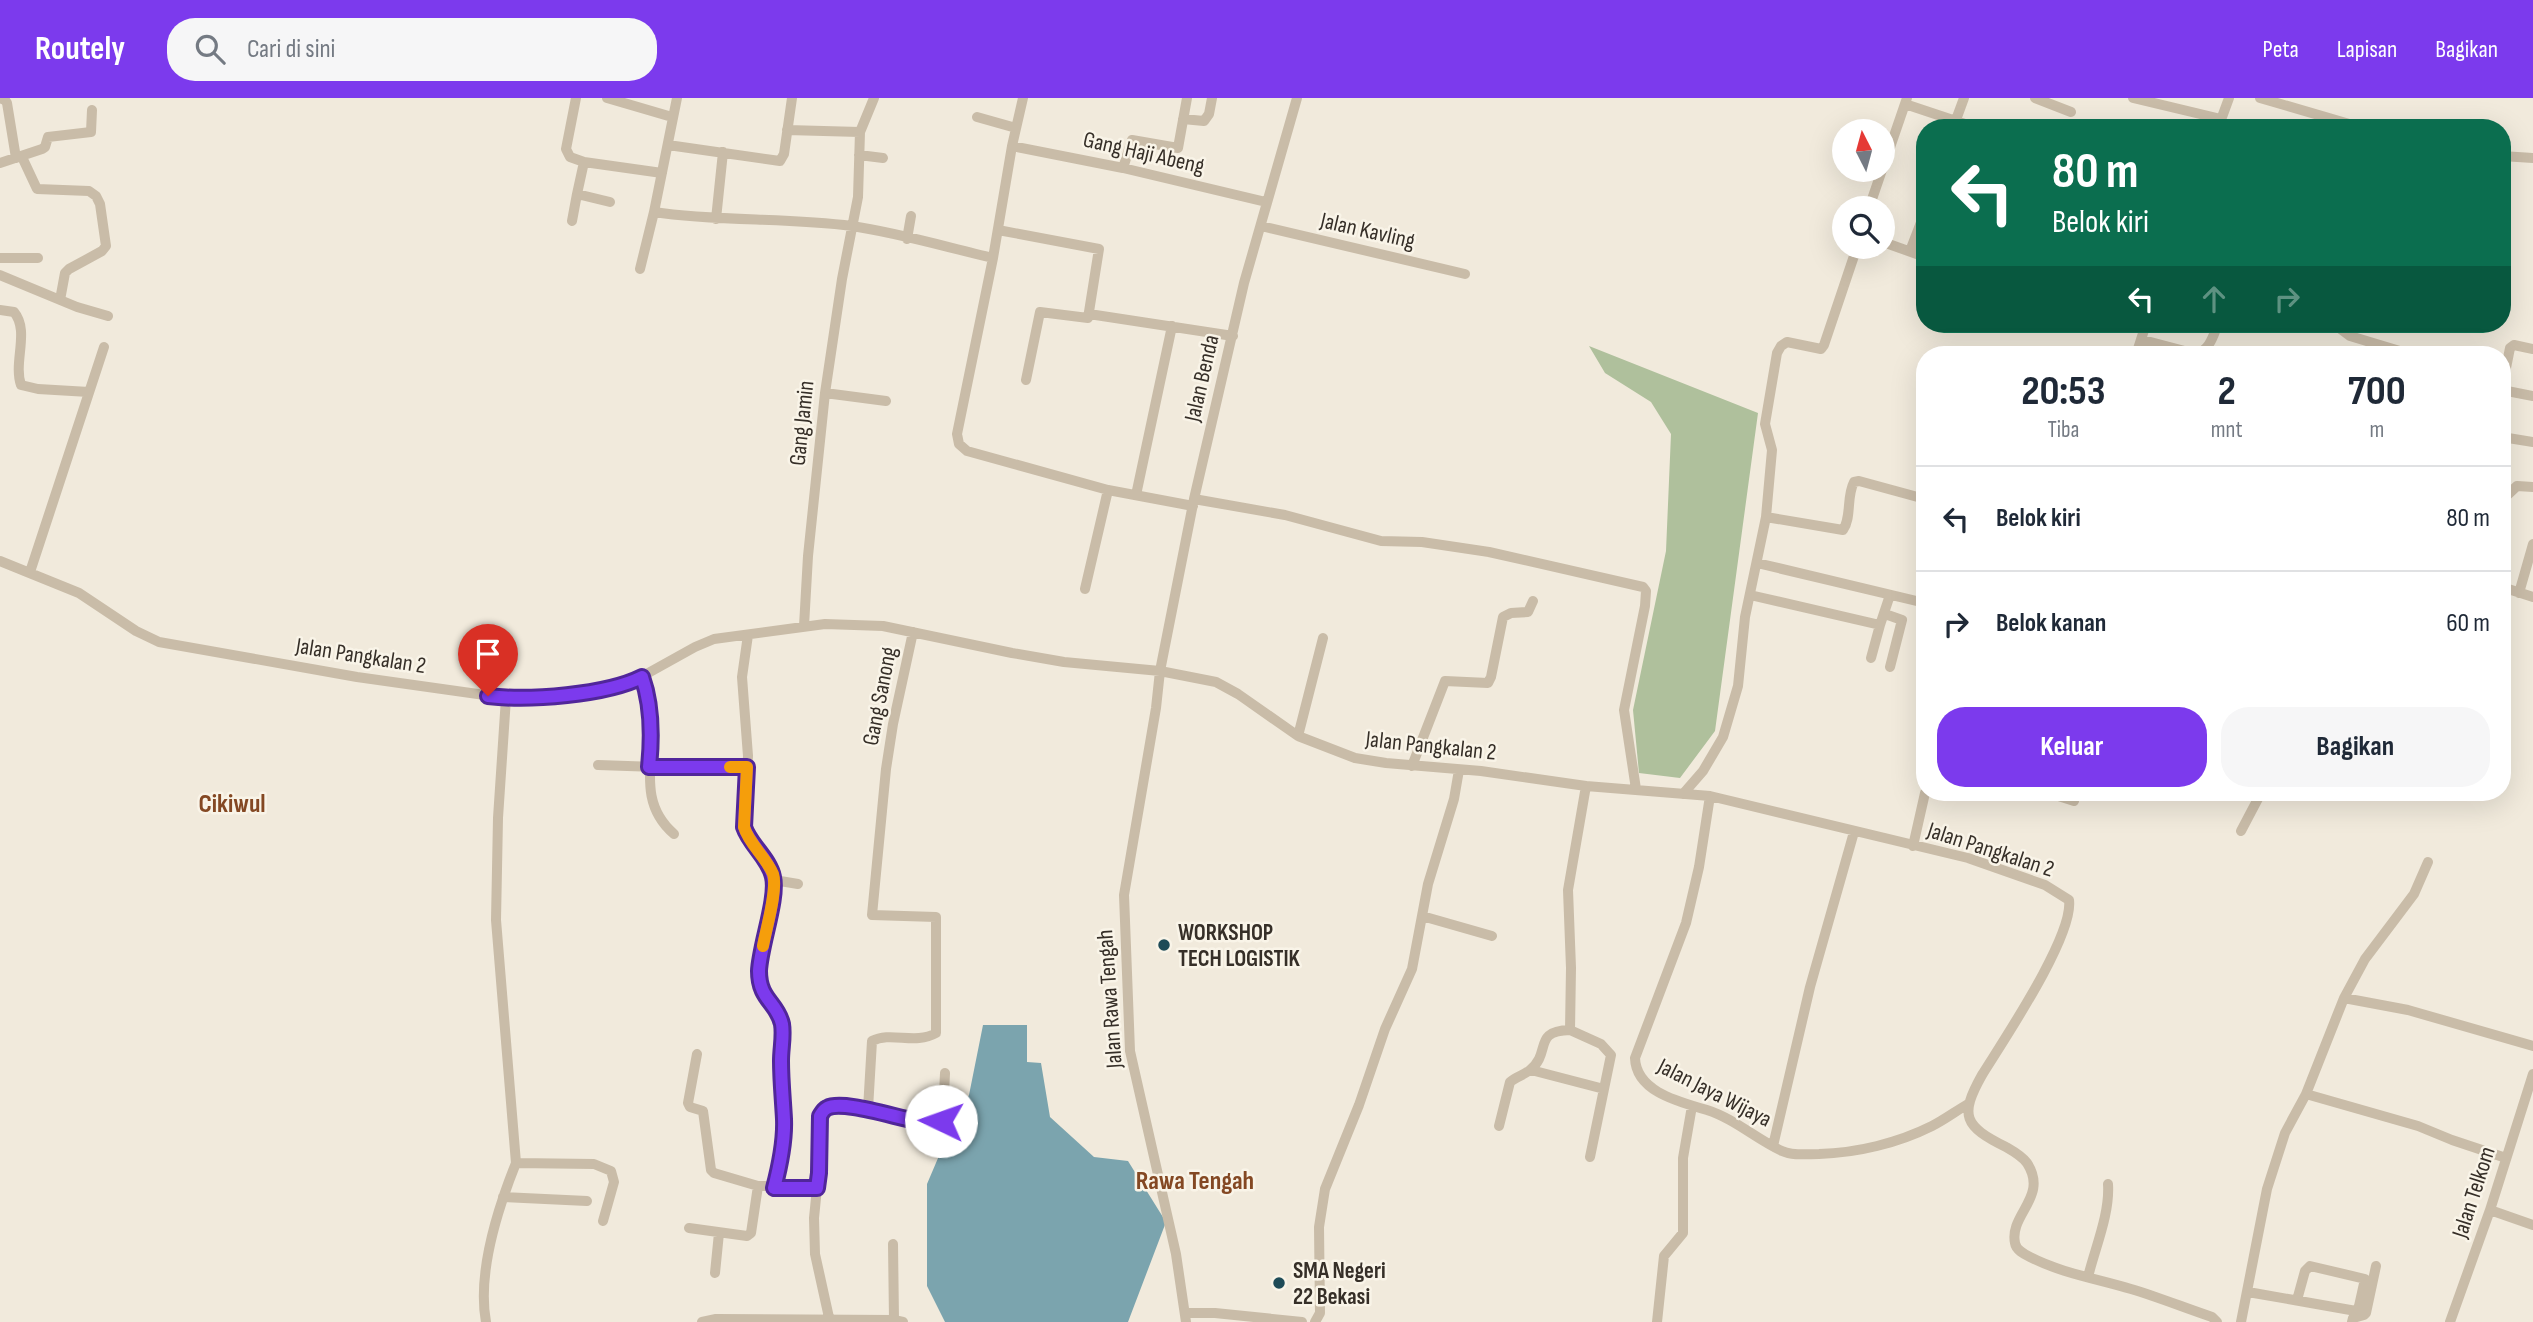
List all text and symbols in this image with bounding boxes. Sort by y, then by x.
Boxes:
search box [167,18,657,81]
text: Routely [35,29,125,69]
icon: search [191,30,229,68]
text: Cari di sini [247,34,335,65]
text: Peta [2263,35,2299,64]
text: Lapisan [2337,35,2397,64]
text: Bagikan [2435,35,2498,64]
north arrow [1832,119,1895,182]
map controls [1832,119,1895,259]
street label: Gang Haji Abeng [1080,125,1207,181]
text: 80 m [2052,143,2139,202]
icon: left [1937,147,2028,238]
button: search [1832,196,1895,259]
text: Belok kiri [2052,203,2149,242]
street label: Jalan Kavling [1317,206,1418,255]
icon: left [2122,280,2160,318]
icon: ahead [2195,280,2233,318]
icon: right [2268,280,2306,318]
street label: Jalan Benda [1178,332,1226,425]
text: 20:53 [2021,366,2106,417]
text: 2 [2217,366,2236,417]
text: 700 [2348,366,2406,417]
street label: Gang Jamin [784,379,820,467]
text: Tiba [2047,416,2079,444]
text: mnt [2211,416,2243,444]
text: m [2369,416,2384,444]
icon: left [1937,500,1975,538]
text: Belok kiri [1996,503,2081,534]
text: 80 m [2446,503,2490,534]
icon: right [1937,605,1975,643]
text: Belok kanan [1996,608,2106,639]
text: 60 m [2446,608,2490,639]
pin [458,624,518,696]
street label: Jalan Pangkalan 2 [293,632,428,680]
icon: arrive [469,635,507,673]
street label: Gang Sanong [857,644,903,748]
button: Keluar [1937,707,2207,787]
button: Bagikan [2221,707,2490,787]
street label: Jalan Pangkalan 2 [1363,725,1498,767]
district label: Cikiwul [198,789,266,820]
street label: Jalan Pangkalan 2 [1923,816,2057,884]
place label: WORKSHOP TECH LOGISTIK [1178,919,1301,973]
street label: Jalan Rawa Tengah [1091,929,1129,1070]
marker: WORKSHOP TECH LOGISTIK [1156,937,1172,953]
street label: Jalan Jaya Wijaya [1652,1052,1776,1134]
position arrow [904,1084,978,1158]
street label: Jalan Telkom [2446,1143,2502,1242]
district label: Rawa Tengah [1136,1166,1254,1197]
place label: SMA Negeri 22 Bekasi [1293,1257,1386,1311]
marker: SMA Negeri 22 Bekasi [1271,1275,1287,1291]

